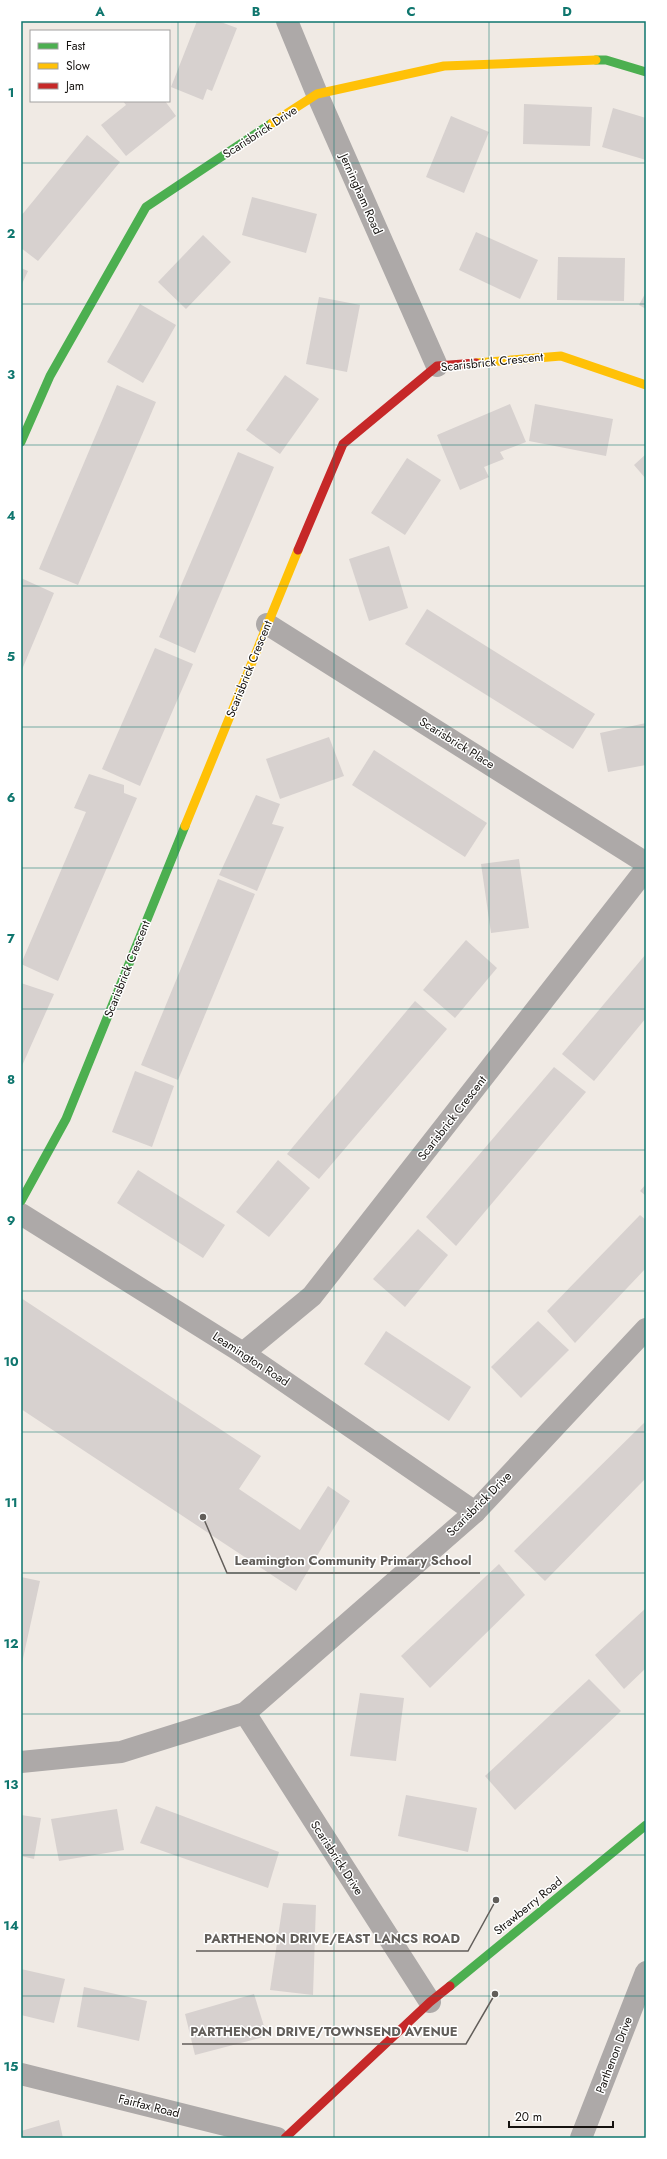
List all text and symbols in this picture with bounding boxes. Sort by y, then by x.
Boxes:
text: A [94,2,105,21]
text: B [252,2,261,21]
text: C [406,2,416,21]
text: D [562,2,572,21]
legend [30,30,170,102]
text: Fast [66,37,85,55]
text: Slow [66,57,91,75]
text: Jam [64,77,84,95]
text: 1 [8,83,14,102]
street label: Scarisbrick Drive [219,101,301,163]
street label: Jerningham Road [334,149,387,237]
text: 2 [7,224,15,243]
street label: Scarisbrick Crescent [440,348,544,376]
text: 3 [7,365,15,384]
text: 4 [6,506,16,525]
street label: Scarisbrick Crescent [221,618,277,720]
text: 5 [7,647,15,666]
street label: Scarisbrick Place [416,713,498,773]
text: 6 [7,788,16,807]
street label: Scarisbrick Crescent [99,918,155,1020]
text: 7 [7,929,15,948]
text: 8 [7,1070,15,1089]
street label: Scarisbrick Crescent [413,1072,491,1164]
text: 9 [7,1211,16,1230]
street label: Leamington Road [209,1327,293,1391]
text: 10 [3,1352,19,1371]
street label: Scarisbrick Drive [442,1467,516,1541]
text: 11 [4,1493,18,1512]
callout: Leamington Community Primary School [227,1548,480,1573]
text: Leamington Community Primary School [234,1551,472,1570]
text: 12 [3,1634,19,1653]
text: 13 [4,1775,18,1794]
street label: Scarisbrick Drive [306,1817,368,1899]
street label: Strawberry Road [490,1873,566,1939]
text: 14 [3,1916,19,1935]
callout: PARTHENON DRIVE/EAST LANCS ROAD [196,1926,468,1951]
text: PARTHENON DRIVE/EAST LANCS ROAD [204,1929,460,1948]
street label: Parthenon Drive [591,2014,637,2096]
callout: PARTHENON DRIVE/TOWNSEND AVENUE [182,2019,466,2044]
text: PARTHENON DRIVE/TOWNSEND AVENUE [190,2022,458,2041]
text: 15 [3,2057,19,2076]
street label: Fairfax Road [117,2090,181,2122]
scale bar [509,2103,613,2129]
text: 20 m [515,2108,542,2126]

